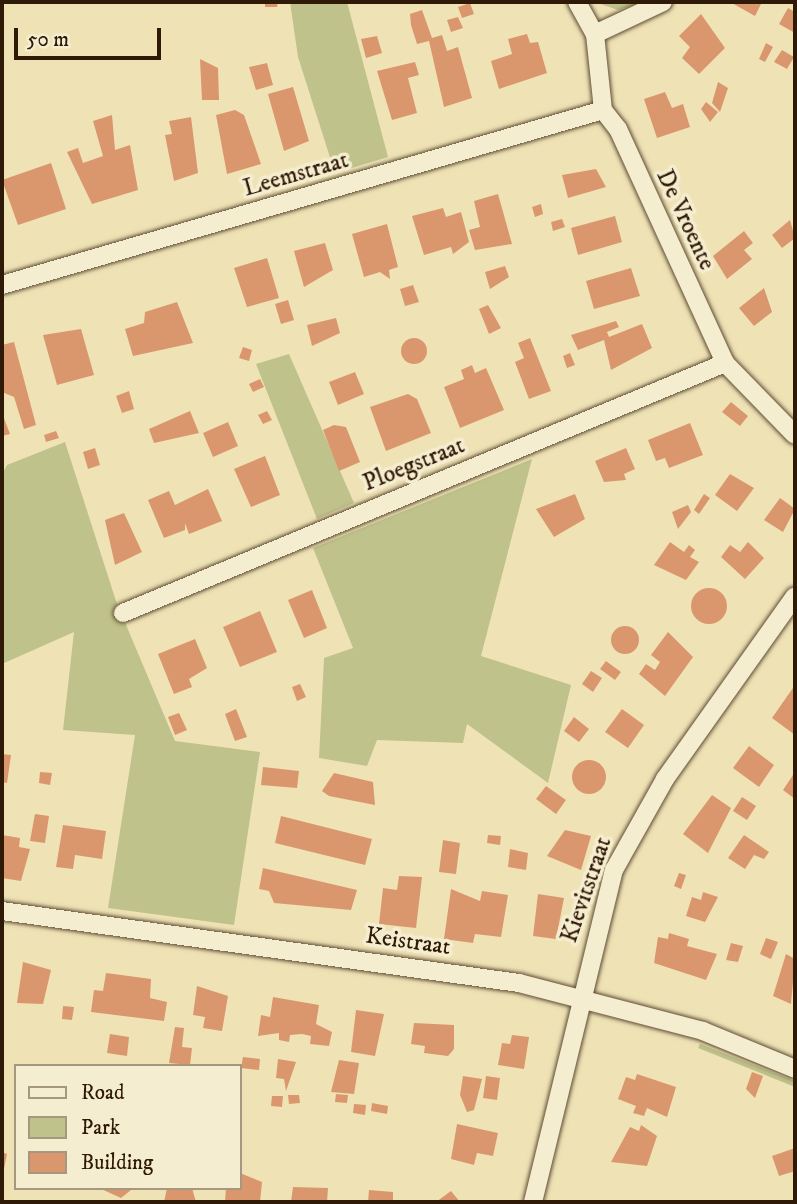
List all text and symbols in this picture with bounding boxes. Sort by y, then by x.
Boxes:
scale bar [18,14,164,58]
text: 50 m [27,27,69,53]
street label: Leemstraat [240,146,352,204]
street label: De Vroente [649,165,721,275]
street label: Ploegstraat [359,432,469,498]
street label: Kievitstraat [555,833,619,947]
street label: Keistraat [364,922,452,962]
legend [14,1064,242,1190]
text: Road [81,1080,125,1106]
text: Park [81,1115,120,1141]
text: Building [81,1150,153,1176]

